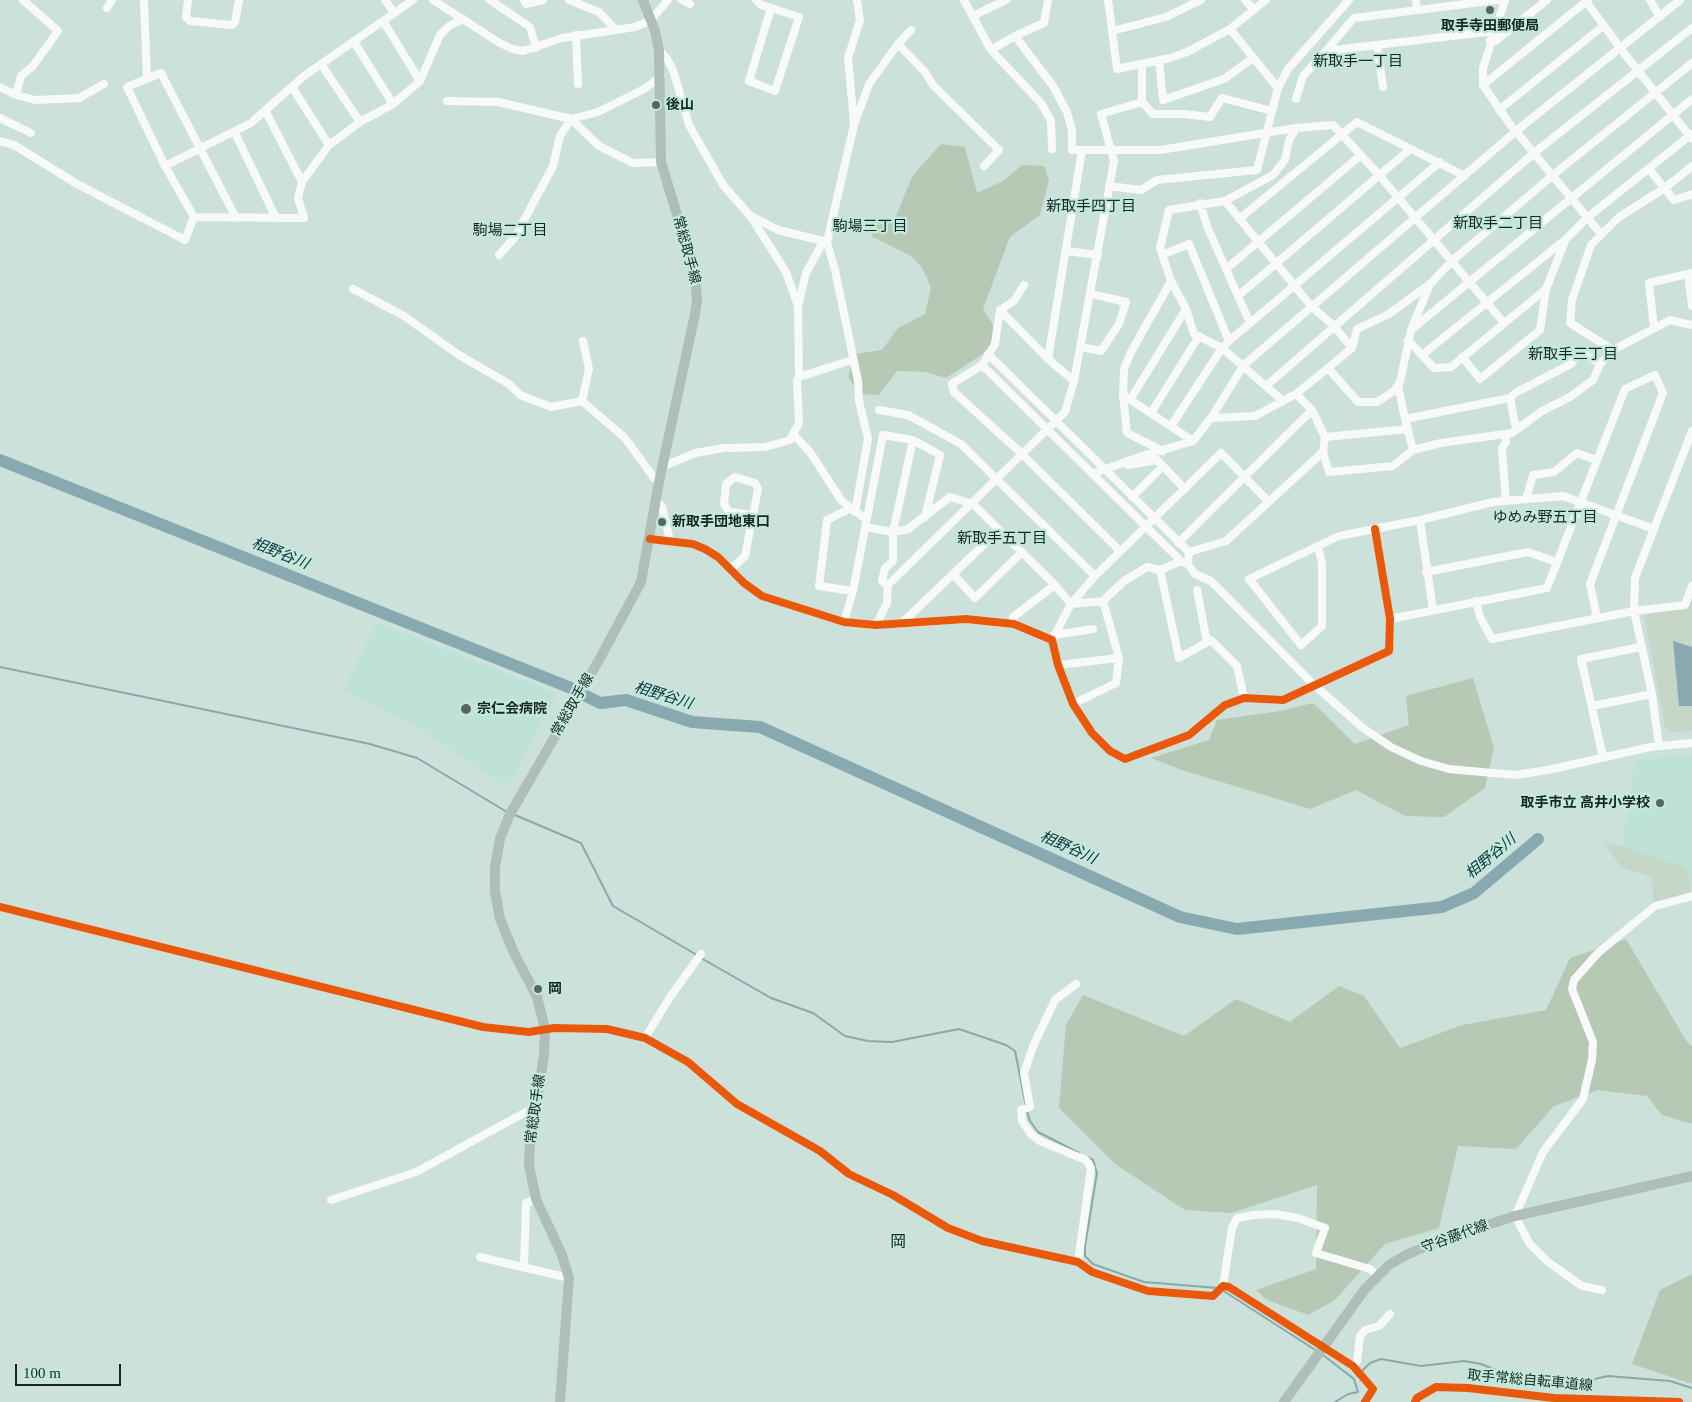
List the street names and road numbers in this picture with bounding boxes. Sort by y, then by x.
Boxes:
street label: 常総取手線 [669,214,703,286]
street label: 常総取手線 [548,670,598,740]
street label: 常総取手線 [523,1073,549,1145]
street label: 守谷藤代線 [1419,1217,1491,1257]
street label: 取手常総自転車道線 [1467,1367,1593,1395]

